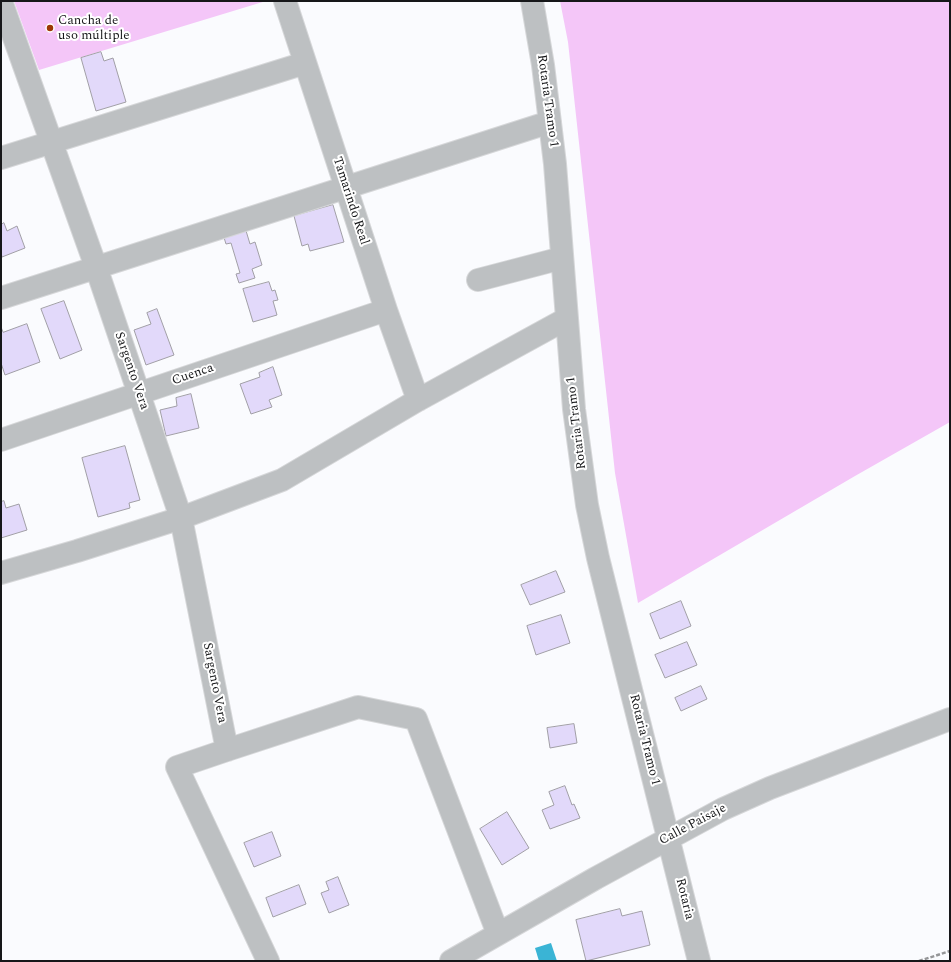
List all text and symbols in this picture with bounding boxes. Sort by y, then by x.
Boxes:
place label: Cancha de uso múltiple [58,13,130,44]
marker: Cancha de uso múltiple [45,23,55,33]
street label: Rotaria Tramo 1 [533,54,561,148]
street label: Tamarindo Real [328,155,372,247]
street label: Sargento Vera [110,330,152,412]
street label: Cuenca [170,361,216,389]
street label: Rotaria Tramo 1 [564,376,590,470]
street label: Sargento Vera [199,642,229,724]
street label: Rotaria Tramo 1 [625,693,663,787]
street label: Calle Paisaje [657,801,729,849]
street label: Rotaria [671,877,697,921]

